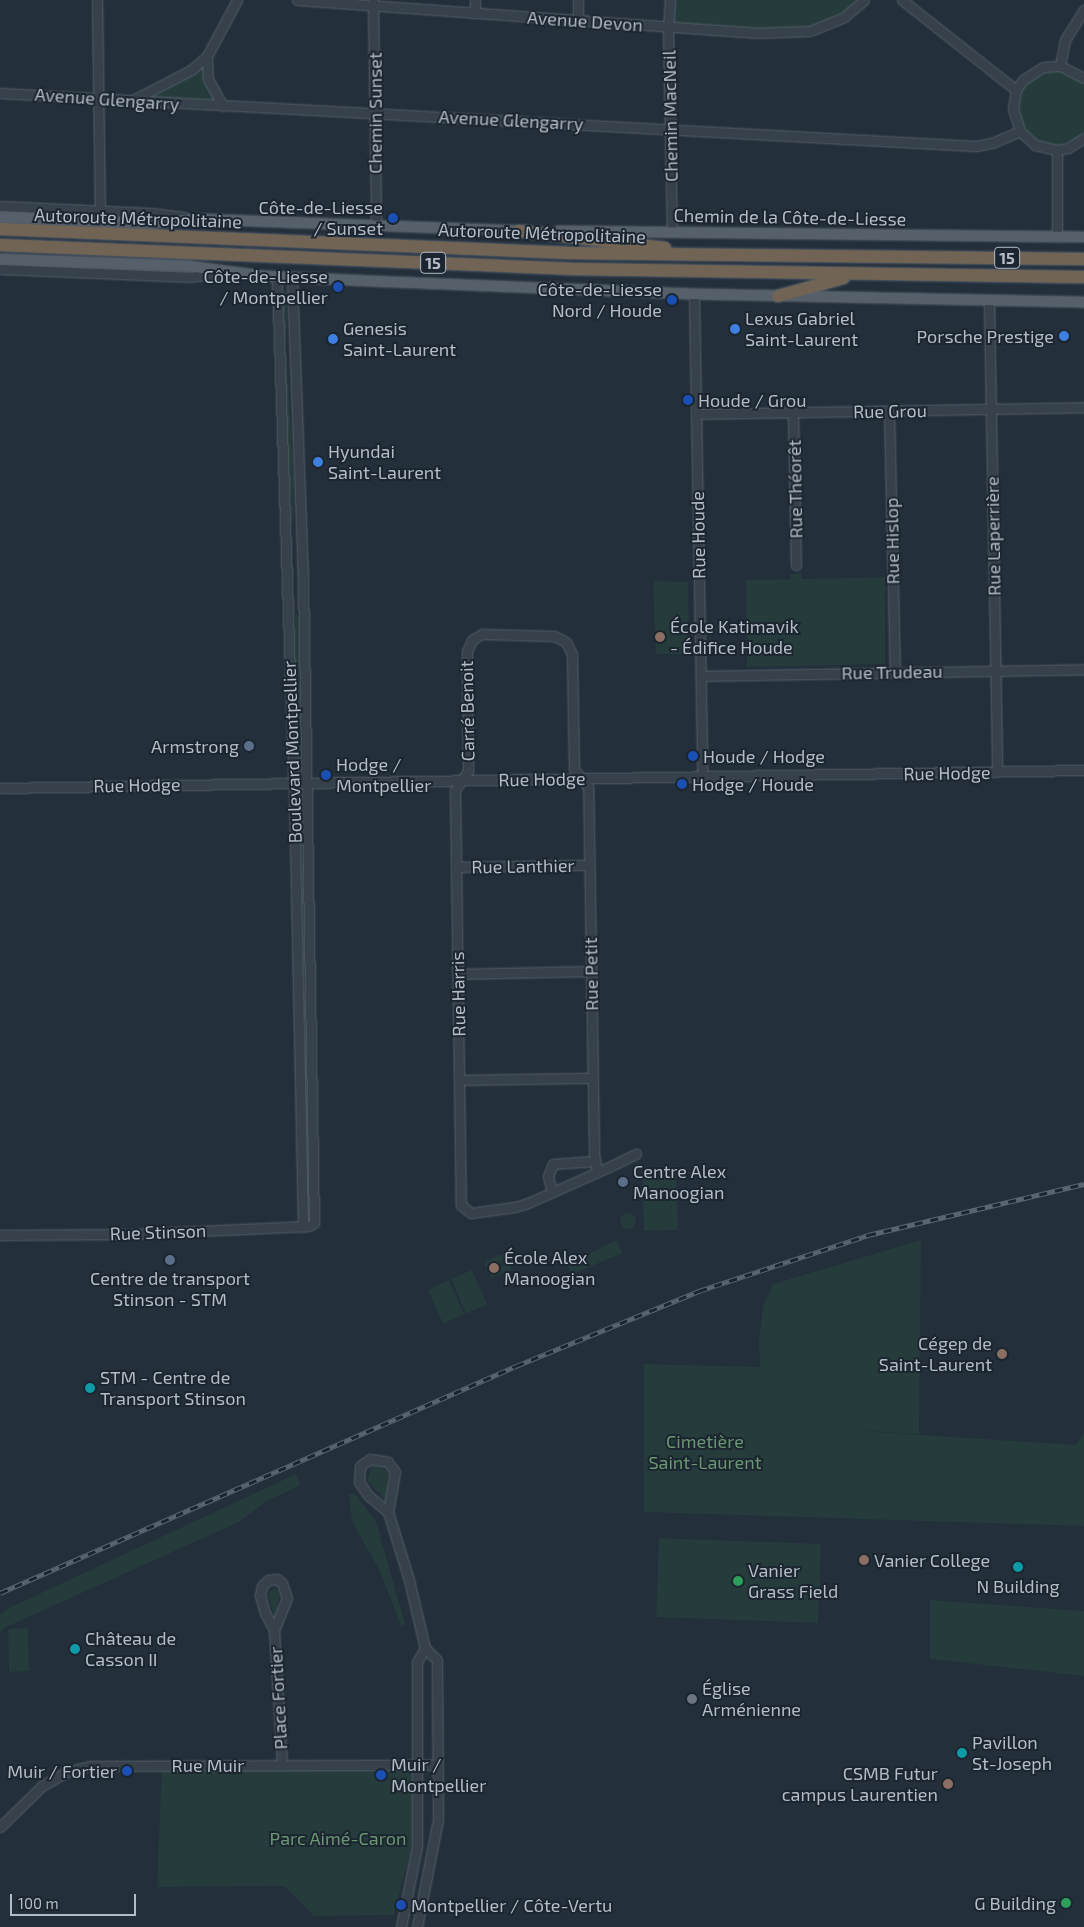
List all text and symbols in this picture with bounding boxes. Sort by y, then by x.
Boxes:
street label: Avenue Devon [526,6,644,36]
street label: Chemin MacNeil [658,50,682,182]
street label: Chemin Sunset [364,52,386,174]
street label: Avenue Glengarry [34,83,180,115]
street label: Avenue Glengarry [438,105,584,135]
place label: Côte-de-Liesse / Sunset [259,197,383,240]
street label: Autoroute Métropolitaine [34,204,242,232]
street label: Chemin de la Côte-de-Liesse [673,204,907,230]
marker: Côte-de-Liesse / Sunset [387,212,399,224]
street label: Autoroute Métropolitaine [438,219,646,247]
road number: 15 [993,244,1021,272]
road number: 15 [419,250,447,276]
place label: Côte-de-Liesse / Montpellier [204,266,328,308]
place label: Côte-de-Liesse Nord / Houde [538,279,662,322]
marker: Côte-de-Liesse / Montpellier [332,281,344,293]
marker: Côte-de-Liesse Nord / Houde [666,294,678,306]
place label: Lexus Gabriel Saint-Laurent [745,308,858,350]
place label: Genesis Saint-Laurent [343,318,456,360]
marker: Lexus Gabriel Saint-Laurent [729,323,741,335]
place label: Porsche Prestige [917,325,1054,347]
marker: Porsche Prestige [1058,330,1070,342]
marker: Genesis Saint-Laurent [327,333,339,345]
place label: Houde / Grou [698,389,807,411]
marker: Houde / Grou [682,394,694,406]
street label: Rue Grou [853,400,927,422]
street label: Rue Théorêt [783,439,807,539]
place label: Hyundai Saint-Laurent [328,441,441,484]
marker: Hyundai Saint-Laurent [312,456,324,468]
street label: Rue Laperrière [981,476,1005,596]
street label: Rue Houde [686,491,710,579]
street label: Rue Hislop [880,497,904,585]
place label: École Katimavik - Édifice Houde [670,616,799,659]
marker: École Katimavik - Édifice Houde [654,631,666,643]
street label: Boulevard Montpellier [278,660,306,844]
street label: Carré Benoit [455,660,479,762]
street label: Rue Trudeau [841,660,943,684]
place label: Armstrong [151,735,239,757]
marker: Armstrong [243,740,255,752]
place label: Houde / Hodge [703,745,825,767]
marker: Houde / Hodge [687,750,699,762]
place label: Hodge / Montpellier [336,754,431,796]
street label: Rue Hodge [903,761,991,785]
street label: Rue Hodge [498,767,586,791]
marker: Hodge / Montpellier [320,769,332,781]
street label: Rue Hodge [93,773,181,797]
place label: Hodge / Houde [692,773,814,795]
marker: Hodge / Houde [676,778,688,790]
street label: Rue Lanthier [471,854,575,878]
street label: Rue Petit [580,937,602,1011]
street label: Rue Harris [446,951,470,1037]
place label: Centre Alex Manoogian [633,1161,727,1204]
marker: Centre Alex Manoogian [617,1176,629,1188]
street label: Rue Stinson [109,1220,207,1244]
place label: École Alex Manoogian [504,1247,595,1290]
marker: Centre de transport Stinson - STM [164,1254,176,1266]
marker: École Alex Manoogian [488,1262,500,1274]
place label: Centre de transport Stinson - STM [90,1268,250,1310]
place label: Cégep de Saint-Laurent [879,1333,992,1376]
marker: Cégep de Saint-Laurent [996,1348,1008,1360]
place label: STM - Centre de Transport Stinson [100,1367,246,1410]
marker: STM - Centre de Transport Stinson [84,1382,96,1394]
park label: Cimetière Saint-Laurent [648,1431,762,1474]
place label: Vanier College [874,1549,991,1571]
marker: Vanier College [858,1554,870,1566]
place label: Vanier Grass Field [748,1560,838,1602]
marker: N Building [1012,1561,1024,1573]
marker: Vanier Grass Field [732,1575,744,1587]
place label: N Building [976,1575,1060,1597]
place label: Château de Casson II [85,1628,176,1670]
marker: Château de Casson II [69,1643,81,1655]
street label: Place Fortier [265,1646,291,1750]
place label: Église Arménienne [702,1678,801,1720]
marker: Église Arménienne [686,1693,698,1705]
place label: Pavillon St-Joseph [972,1732,1052,1775]
marker: Pavillon St-Joseph [956,1747,968,1759]
street label: Rue Muir [172,1754,244,1776]
place label: Muir / Montpellier [391,1754,486,1796]
place label: Muir / Fortier [7,1760,117,1782]
place label: CSMB Futur campus Laurentien [782,1763,938,1806]
marker: Muir / Fortier [121,1765,133,1777]
marker: Muir / Montpellier [375,1769,387,1781]
marker: CSMB Futur campus Laurentien [942,1778,954,1790]
park label: Parc Aimé-Caron [269,1827,407,1849]
scale bar [12,1884,139,1916]
place label: G Building [974,1892,1056,1914]
text: 100 m [18,1894,59,1912]
place label: Montpellier / Côte-Vertu [411,1894,613,1916]
marker: G Building [1060,1897,1072,1909]
marker: Montpellier / Côte-Vertu [395,1899,407,1911]

